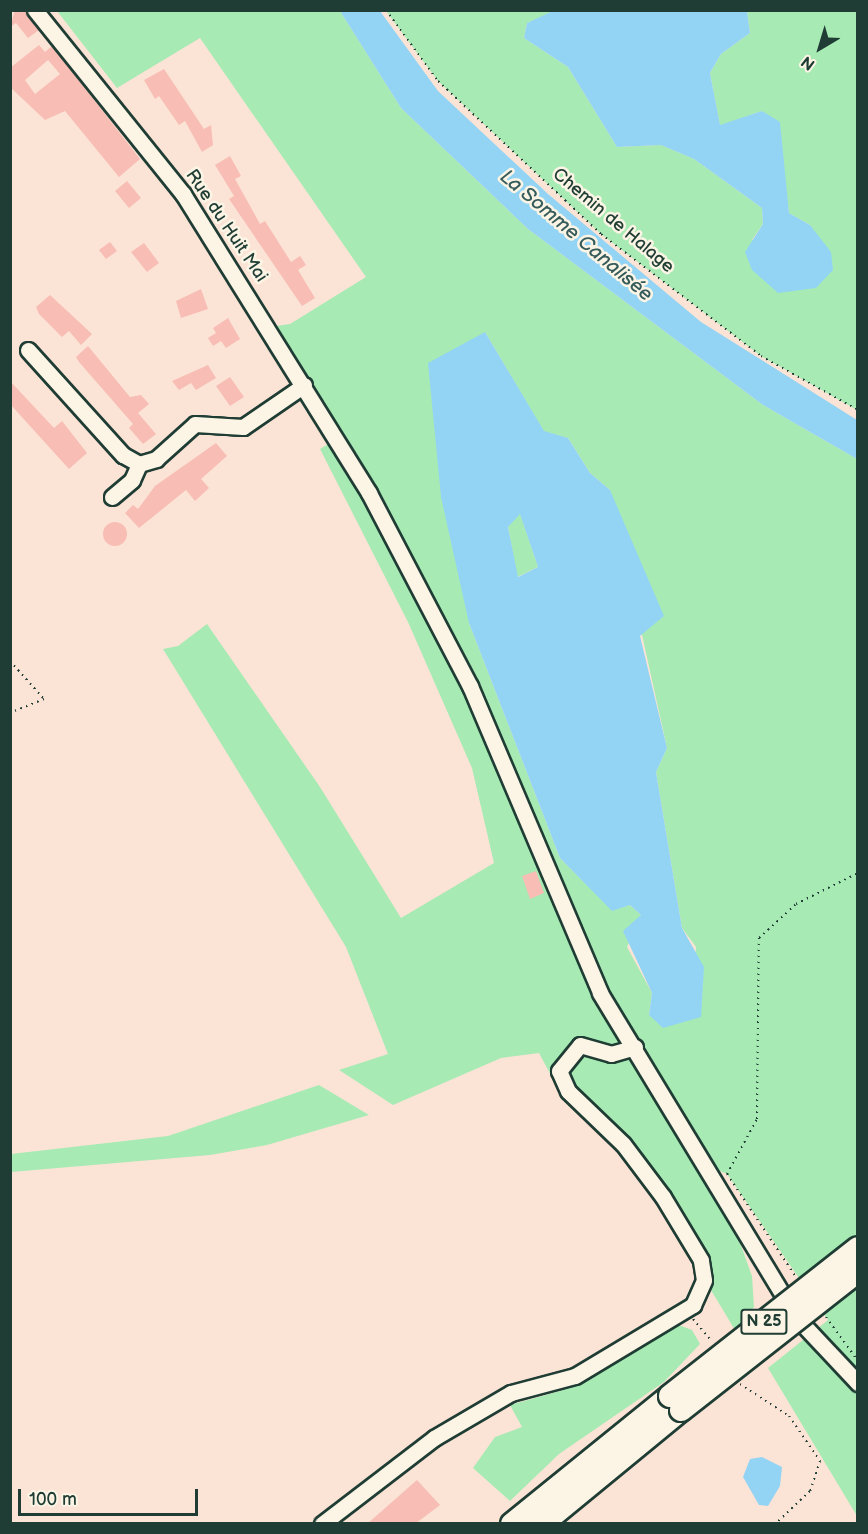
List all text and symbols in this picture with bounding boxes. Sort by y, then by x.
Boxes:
north arrow [790,18,850,78]
text: N [798,51,819,74]
street label: Chemin de Halage [548,164,678,278]
water label: La Somme Canalisée [495,165,657,307]
street label: Rue du Huit Mai [180,166,272,286]
road number: N 25 [740,1309,788,1335]
scale bar [21,1477,201,1515]
text: 100 m [29,1489,77,1510]

